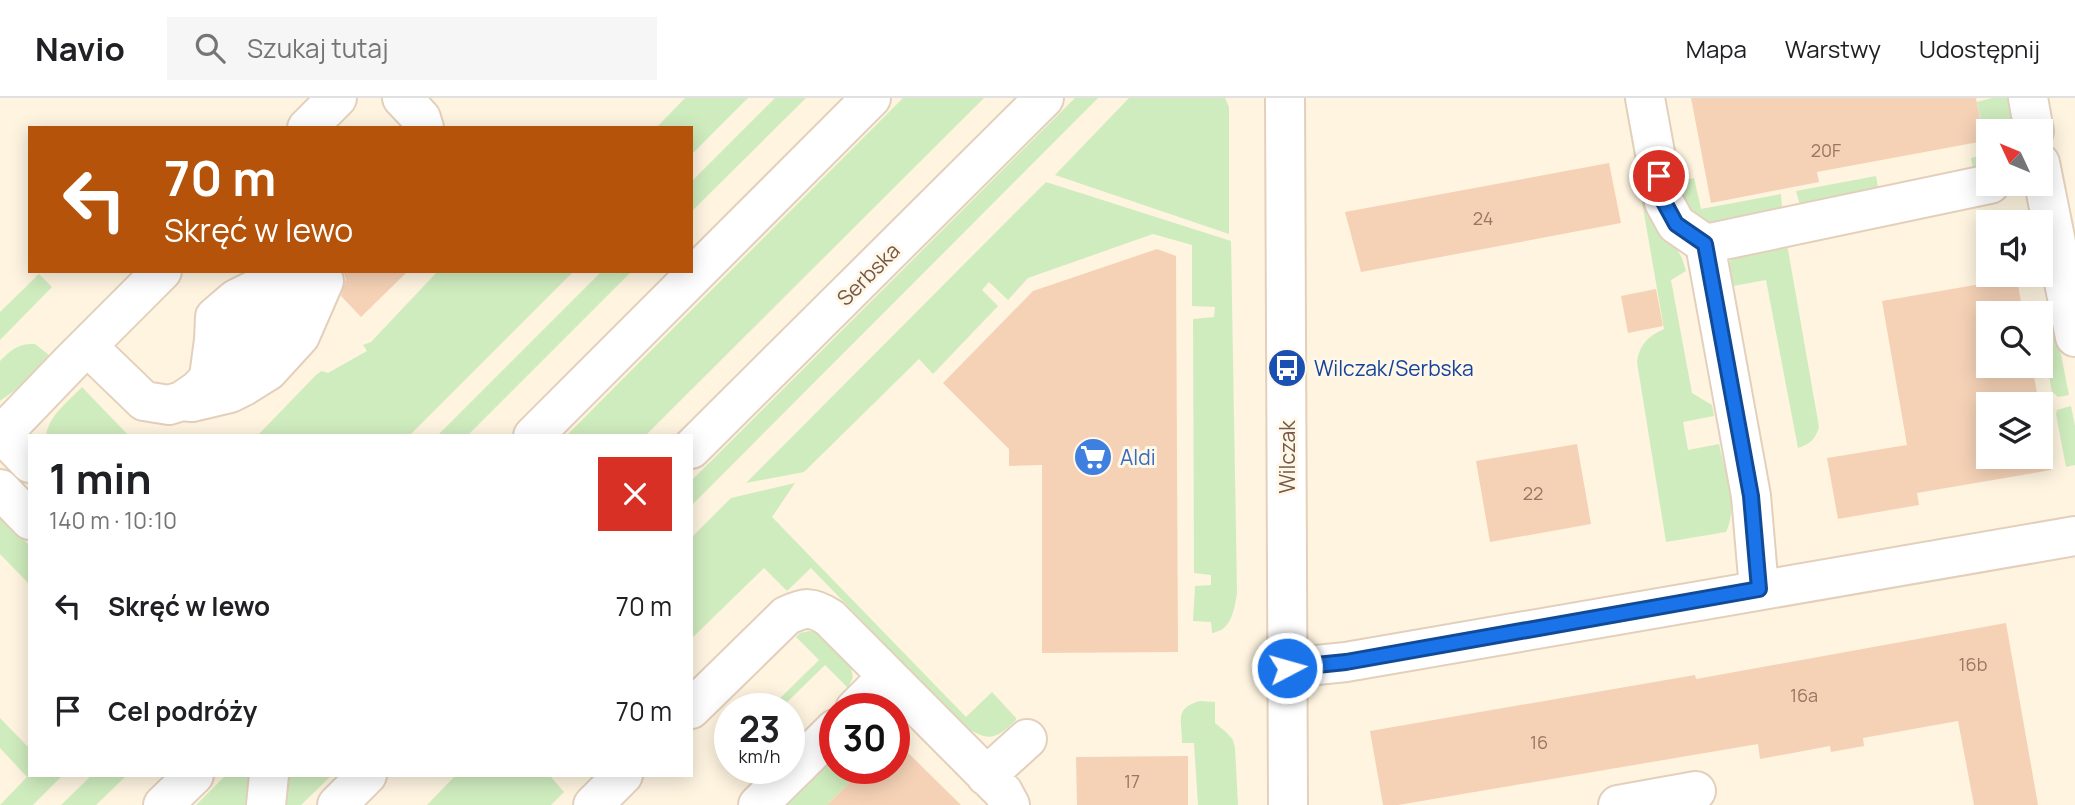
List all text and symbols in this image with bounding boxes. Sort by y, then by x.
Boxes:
search box [167,17,657,80]
text: Navio [35,26,125,71]
icon: search [191,29,229,67]
text: Szukaj tutaj [247,30,388,66]
text: Mapa [1686,32,1747,65]
text: Warstwy [1785,32,1881,65]
text: Udostępnij [1919,32,2040,65]
north arrow [1976,119,2053,196]
map controls [1976,119,2053,469]
house number: 20F [1811,138,1841,162]
text: 70 m [164,144,276,211]
pin [1629,146,1689,206]
icon: left [49,154,140,245]
icon: arrive [1640,157,1678,195]
house number: 24 [1473,206,1493,230]
text: Skręć w lewo [164,208,353,252]
button: sound [1976,210,2053,287]
street label: Serbska [830,236,906,312]
button: search [1976,301,2053,378]
bus stop icon: Wilczak/Serbska [1266,347,1308,389]
place label: Wilczak/Serbska [1314,354,1474,382]
button: layers [1976,392,2053,469]
street label: Wilczak [1273,420,1301,494]
supermarket icon: Aldi [1072,436,1114,478]
place label: Aldi [1120,443,1156,471]
text: 1 min [49,449,152,507]
button: close [598,457,672,531]
house number: 22 [1523,481,1543,505]
text: 140 m · 10:10 [49,504,177,536]
icon: left [49,587,87,625]
text: Skręć w lewo [108,588,270,624]
text: 70 m [616,588,672,624]
position arrow [1250,631,1324,705]
house number: 16b [1959,652,1987,676]
house number: 16a [1790,683,1818,707]
icon: arrive [49,692,87,730]
text: Cel podróży [108,693,257,729]
text: 70 m [616,693,672,729]
speed limit sign: 30 [819,693,910,784]
text: 23 [739,705,780,753]
house number: 16 [1530,730,1548,754]
text: km/h [739,744,780,768]
house number: 17 [1124,769,1140,793]

